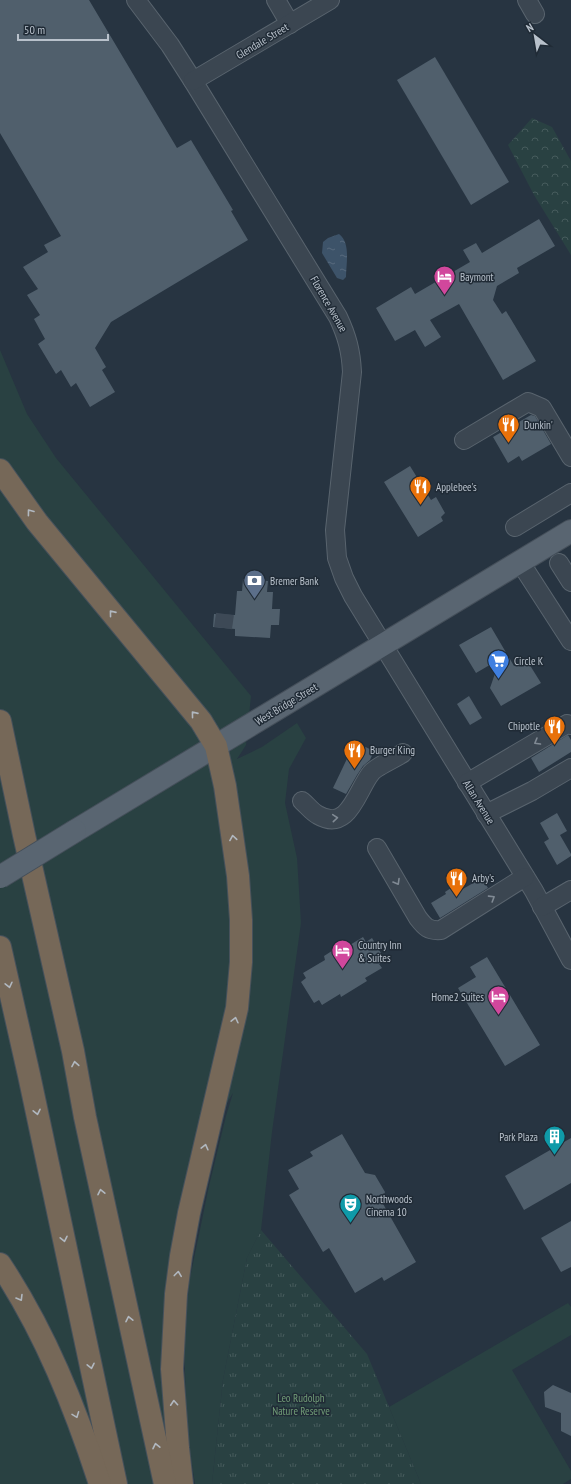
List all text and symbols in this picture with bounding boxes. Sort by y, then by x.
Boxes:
scale bar [18,16,108,42]
north arrow [515,16,555,56]
street label: Glendale Street [233,20,291,62]
text: N [524,20,536,35]
text: 50 m [24,22,45,37]
hotel icon: Baymont [431,264,457,297]
place label: Baymont [460,270,493,284]
street label: Florence Avenue [307,273,351,335]
restaurant icon: Dunkin' [496,412,522,445]
place label: Dunkin' [524,418,553,432]
restaurant icon: Applebee's [407,474,433,507]
place label: Applebee's [436,480,477,494]
one-way arrow [27,510,34,517]
bank icon: Bremer Bank [241,568,267,601]
place label: Bremer Bank [270,574,319,588]
one-way arrow [109,611,116,618]
supermarket icon: Circle K [486,648,512,681]
place label: Circle K [514,654,544,668]
street label: West Bridge Street [252,680,320,728]
one-way arrow [192,711,199,718]
restaurant icon: Chipotle [542,713,568,746]
place label: Chipotle [508,719,540,733]
restaurant icon: Burger King [341,737,367,770]
one-way arrow [534,737,541,744]
place label: Burger King [370,743,415,757]
street label: Allan Avenue [460,777,498,827]
one-way arrow [331,814,338,823]
one-way arrow [229,835,237,841]
restaurant icon: Arby's [444,865,470,898]
place label: Arby's [472,871,494,885]
one-way arrow [393,878,400,885]
one-way arrow [488,895,495,902]
hotel icon: Country Inn & Suites [330,938,356,971]
place label: Country Inn & Suites [358,938,402,965]
one-way arrow [4,982,12,988]
hotel icon: Home2 Suites [486,984,512,1017]
place label: Home2 Suites [431,990,484,1004]
one-way arrow [230,1017,238,1023]
one-way arrow [72,1061,80,1068]
one-way arrow [32,1109,40,1115]
building icon: Park Plaza [541,1124,567,1157]
place label: Park Plaza [499,1130,538,1144]
one-way arrow [200,1143,209,1150]
one-way arrow [98,1189,106,1195]
theatre icon: Northwoods Cinema 10 [338,1192,364,1225]
place label: Northwoods Cinema 10 [366,1192,412,1219]
one-way arrow [60,1236,68,1242]
one-way arrow [173,1271,182,1277]
one-way arrow [16,1294,23,1301]
one-way arrow [125,1316,133,1322]
one-way arrow [87,1363,95,1369]
park label: Leo Rudolph Nature Reserve [272,1391,330,1418]
one-way arrow [169,1400,178,1406]
one-way arrow [72,1411,80,1418]
one-way arrow [153,1443,161,1449]

